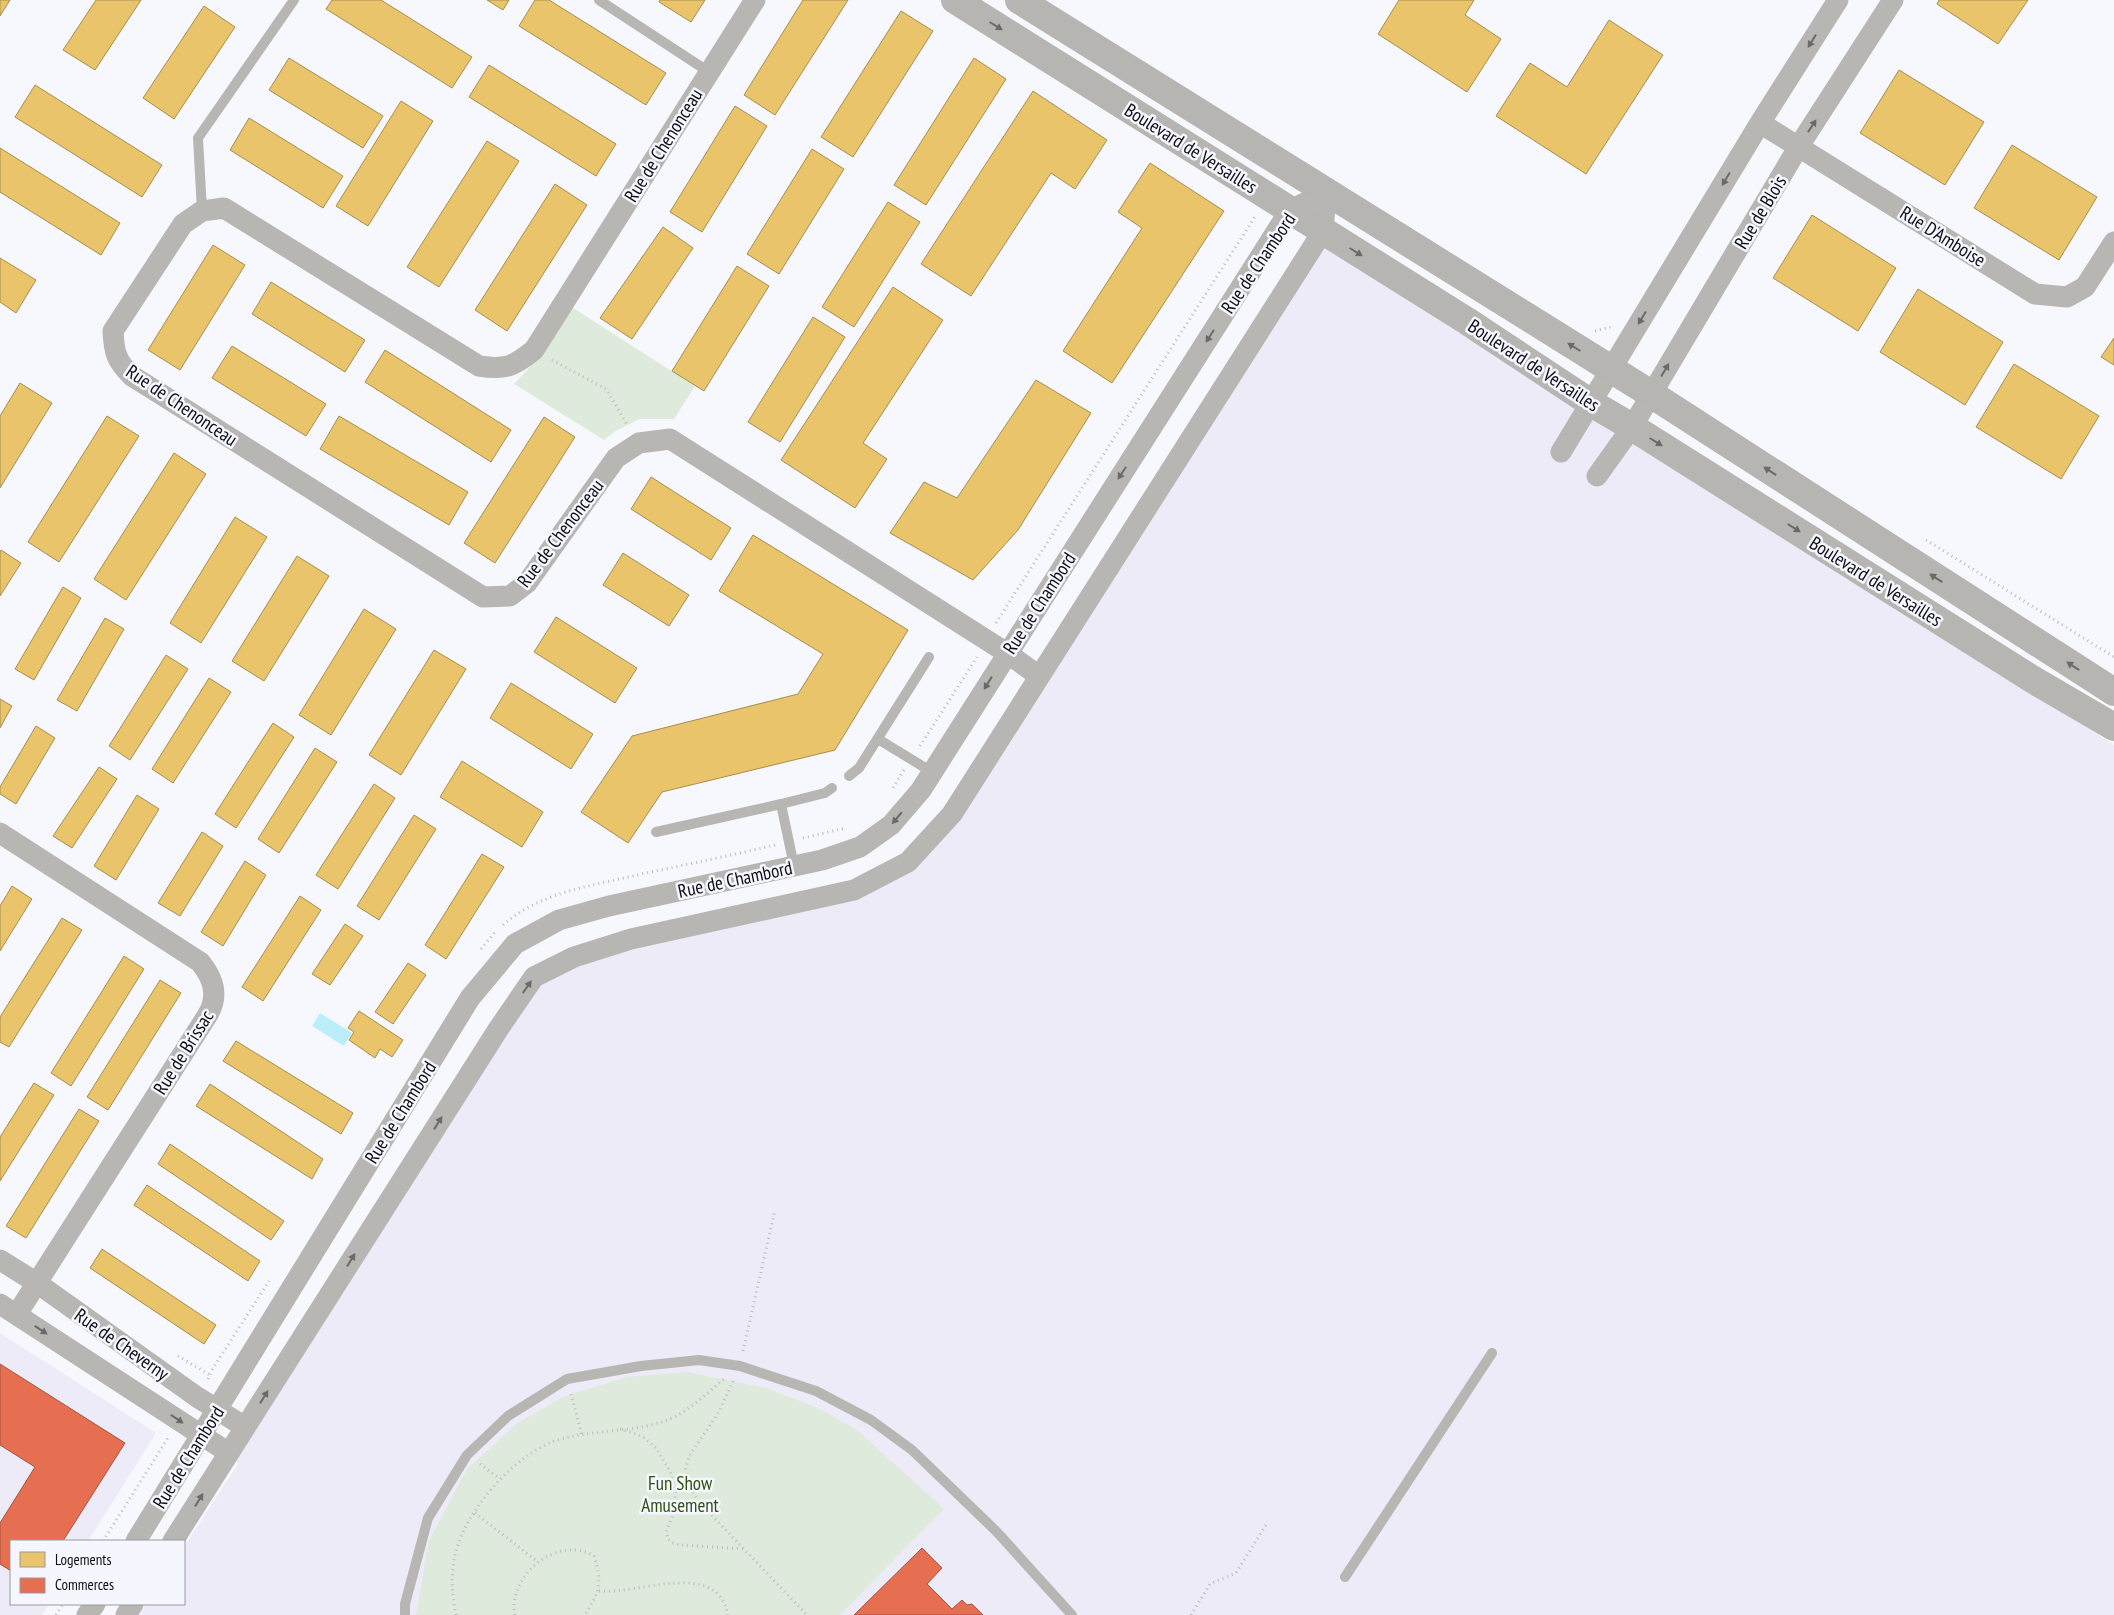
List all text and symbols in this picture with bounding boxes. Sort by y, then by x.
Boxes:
one-way arrow [990,21,1003,31]
one-way arrow [1807,35,1816,48]
street label: Rue de Chenonceau [619,84,707,206]
street label: Boulevard de Versailles [1120,98,1262,198]
one-way arrow [1808,119,1817,132]
street label: Rue de Blois [1729,171,1791,253]
one-way arrow [1721,173,1731,186]
street label: Rue D'Amboise [1896,200,1990,272]
street label: Rue de Chambord [1216,208,1300,318]
one-way arrow [1350,247,1363,256]
one-way arrow [1637,312,1646,325]
street label: Boulevard de Versailles [1464,314,1604,416]
one-way arrow [1205,329,1214,342]
one-way arrow [1567,342,1580,352]
street label: Rue de Chenonceau [122,359,242,451]
one-way arrow [1661,363,1670,376]
one-way arrow [1649,437,1662,447]
one-way arrow [1117,466,1127,479]
one-way arrow [1764,466,1777,476]
street label: Rue de Chenonceau [512,474,608,592]
one-way arrow [1787,524,1800,533]
street label: Boulevard de Versailles [1805,531,1947,631]
street label: Rue de Chambord [997,548,1081,658]
one-way arrow [1930,573,1943,583]
one-way arrow [2066,661,2080,671]
one-way arrow [983,677,993,690]
one-way arrow [892,811,903,824]
street label: Rue de Chambord [676,855,794,903]
one-way arrow [522,980,532,994]
street label: Rue de Brissac [148,1005,218,1099]
street label: Rue de Chambord [359,1056,441,1168]
one-way arrow [434,1116,443,1129]
one-way arrow [347,1253,356,1267]
street label: Rue de Cheverny [70,1303,175,1386]
one-way arrow [34,1325,48,1335]
one-way arrow [259,1391,269,1404]
street label: Rue de Chambord [147,1401,229,1513]
one-way arrow [170,1414,184,1424]
park label: Fun Show Amusement [641,1471,720,1517]
one-way arrow [194,1493,204,1507]
legend [10,1540,185,1605]
text: Logements [55,1550,111,1569]
text: Commerces [55,1575,114,1594]

